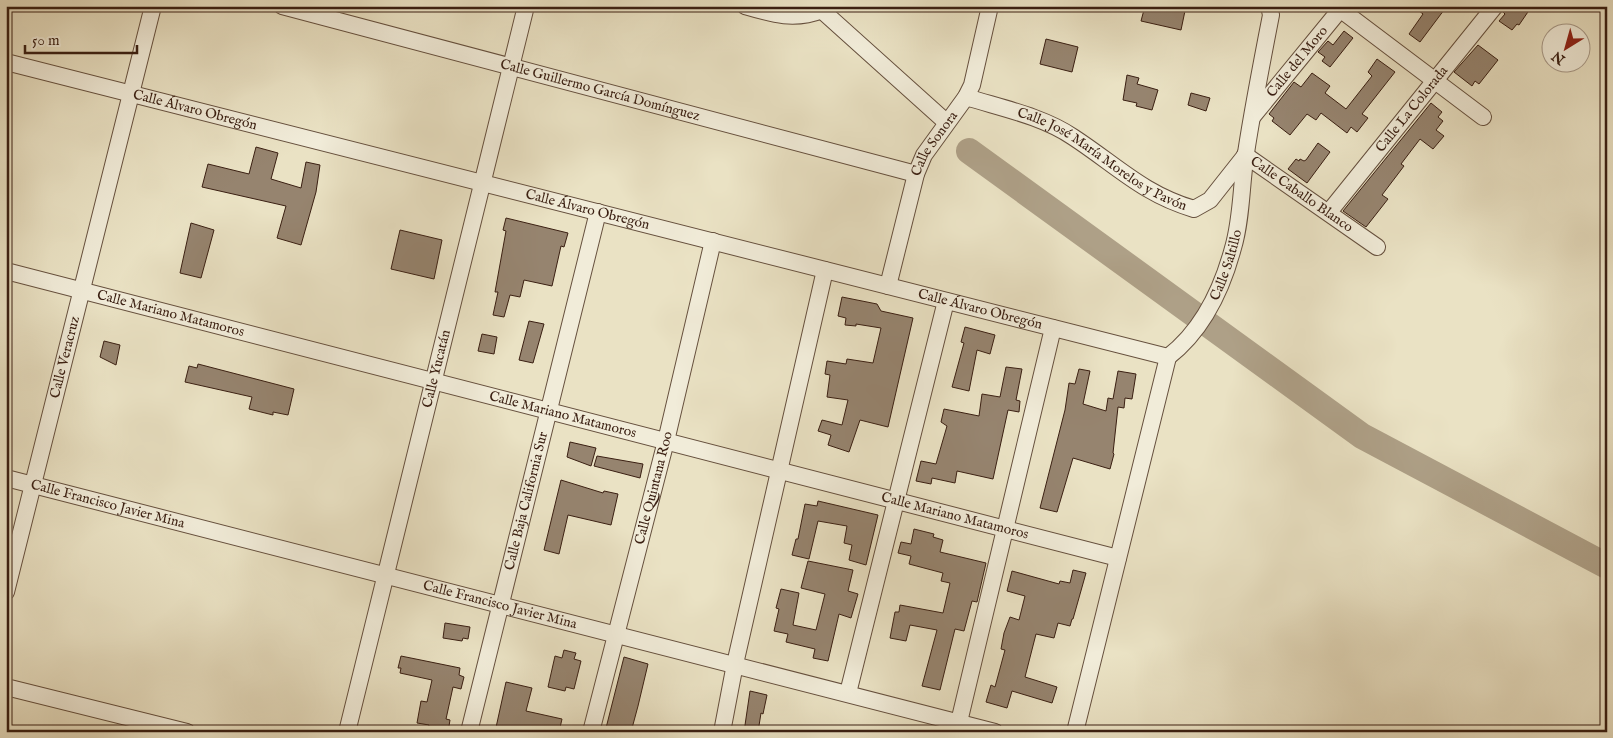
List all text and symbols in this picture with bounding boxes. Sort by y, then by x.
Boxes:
scale bar [25,22,138,54]
street label: Calle del Moro [1263,22,1332,101]
north arrow [1540,22,1590,72]
text: 50 m [32,31,60,50]
text: N [1549,47,1570,69]
street label: Calle Guillermo García Domínguez [498,55,702,125]
street label: Calle La Colorada [1372,62,1453,156]
street label: Calle Álvaro Obregón [131,86,260,135]
street label: Calle José María Morelos y Pavón [1015,104,1190,215]
street label: Calle Sonora [907,107,962,179]
street label: Calle Caballo Blanco [1247,152,1357,237]
street label: Calle Álvaro Obregón [524,185,652,234]
street label: Calle Saltillo [1206,227,1246,304]
street label: Calle Álvaro Obregón [916,285,1045,334]
street label: Calle Mariano Matamoros [95,286,246,341]
street label: Calle Veracruz [46,314,84,400]
street label: Calle Yucatán [418,327,455,410]
street label: Calle Mariano Matamoros [487,387,638,442]
street label: Calle Quintana Roo [631,429,677,547]
street label: Calle Baja California Sur [500,430,552,572]
street label: Calle Francisco Javier Mina [29,476,187,533]
street label: Calle Mariano Matamoros [879,488,1031,544]
street label: Calle Francisco Javier Mina [421,576,580,633]

